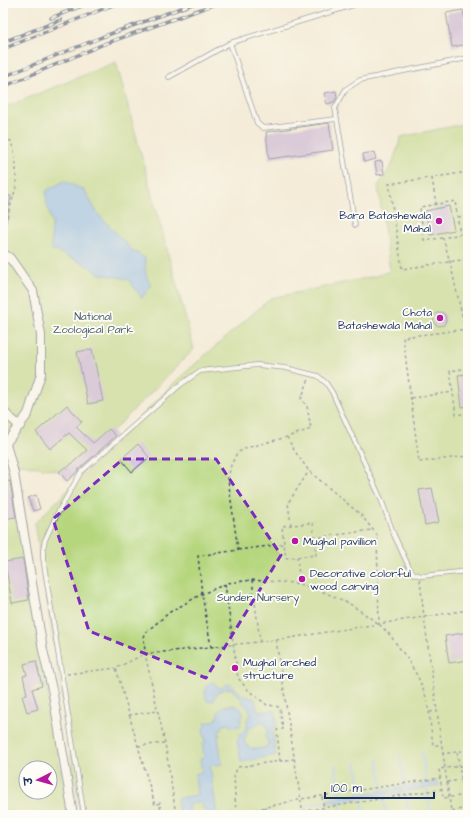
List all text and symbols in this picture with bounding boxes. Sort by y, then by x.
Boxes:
place label: Bara Batashewala Mahal [339,208,431,236]
marker: Bara Batashewala Mahal [434,216,444,226]
place label: Chota Batashewala Mahal [338,305,432,333]
park label: National Zoological Park [53,309,133,338]
marker: Chota Batashewala Mahal [435,313,445,323]
place label: Mughal pavillion [303,534,377,550]
marker: Mughal pavillion [290,536,300,546]
place label: Decorative colorful wood carving [310,566,411,595]
marker: Decorative colorful wood carving [297,574,307,584]
park label: Sunder Nursery [217,590,299,606]
place label: Mughal arched structure [243,655,317,683]
marker: Mughal arched structure [230,663,240,673]
north arrow [18,760,58,800]
scale bar [325,774,434,800]
text: उ [21,775,36,786]
text: 100 m [331,780,362,797]

